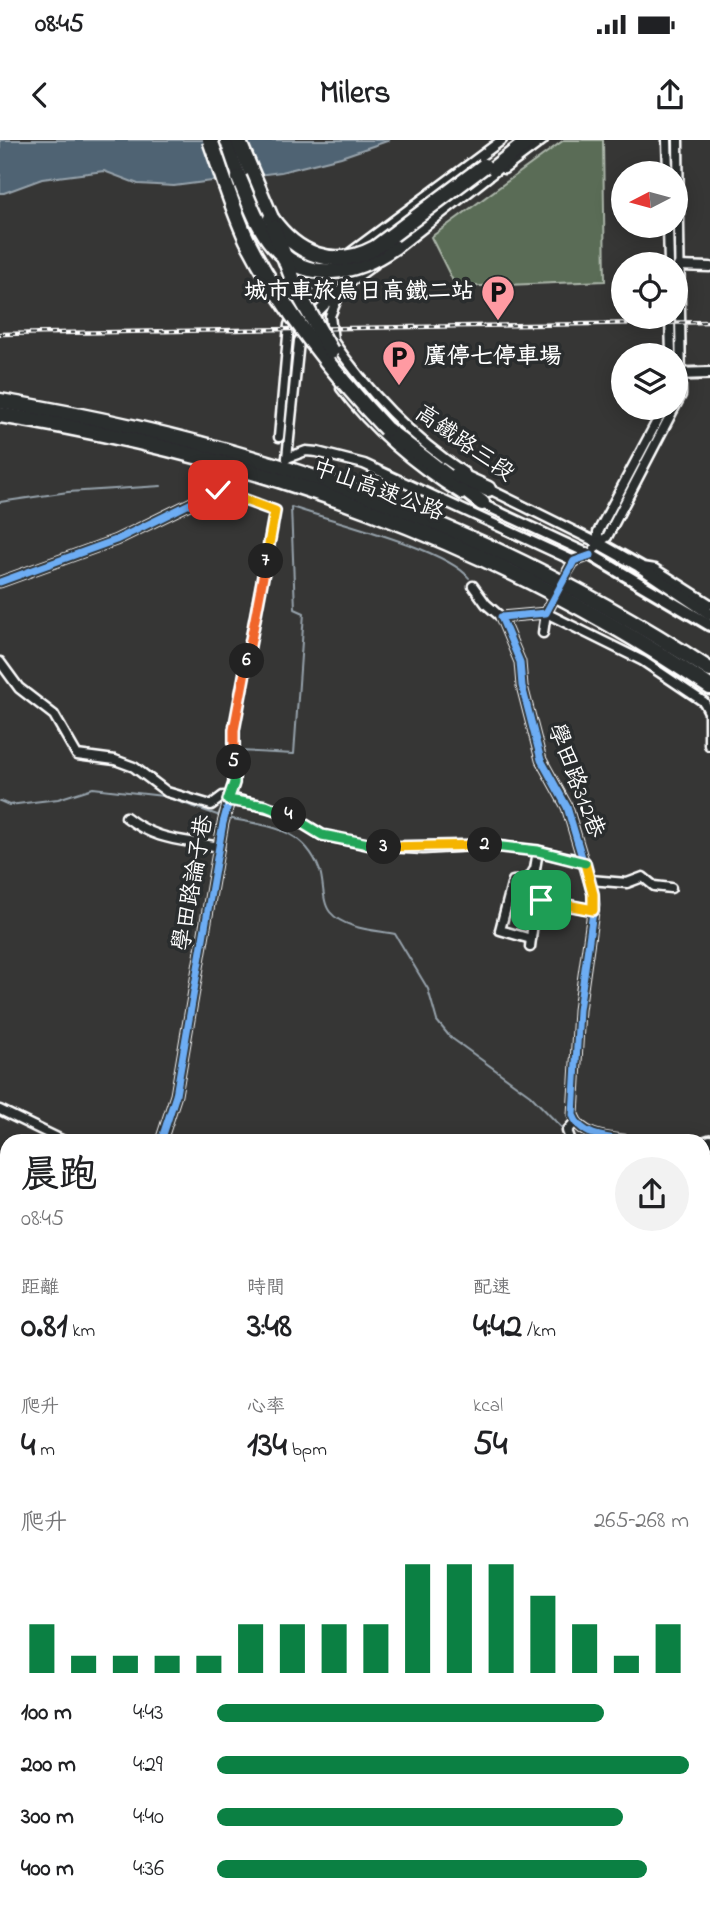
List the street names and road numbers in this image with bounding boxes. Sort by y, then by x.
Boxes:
street label: 高鐵路三段 [407,398,521,490]
street label: 中山高速公路 [308,452,448,530]
street label: 學田路312巷 [538,719,612,844]
street label: 學田路論子巷 [166,811,222,954]

